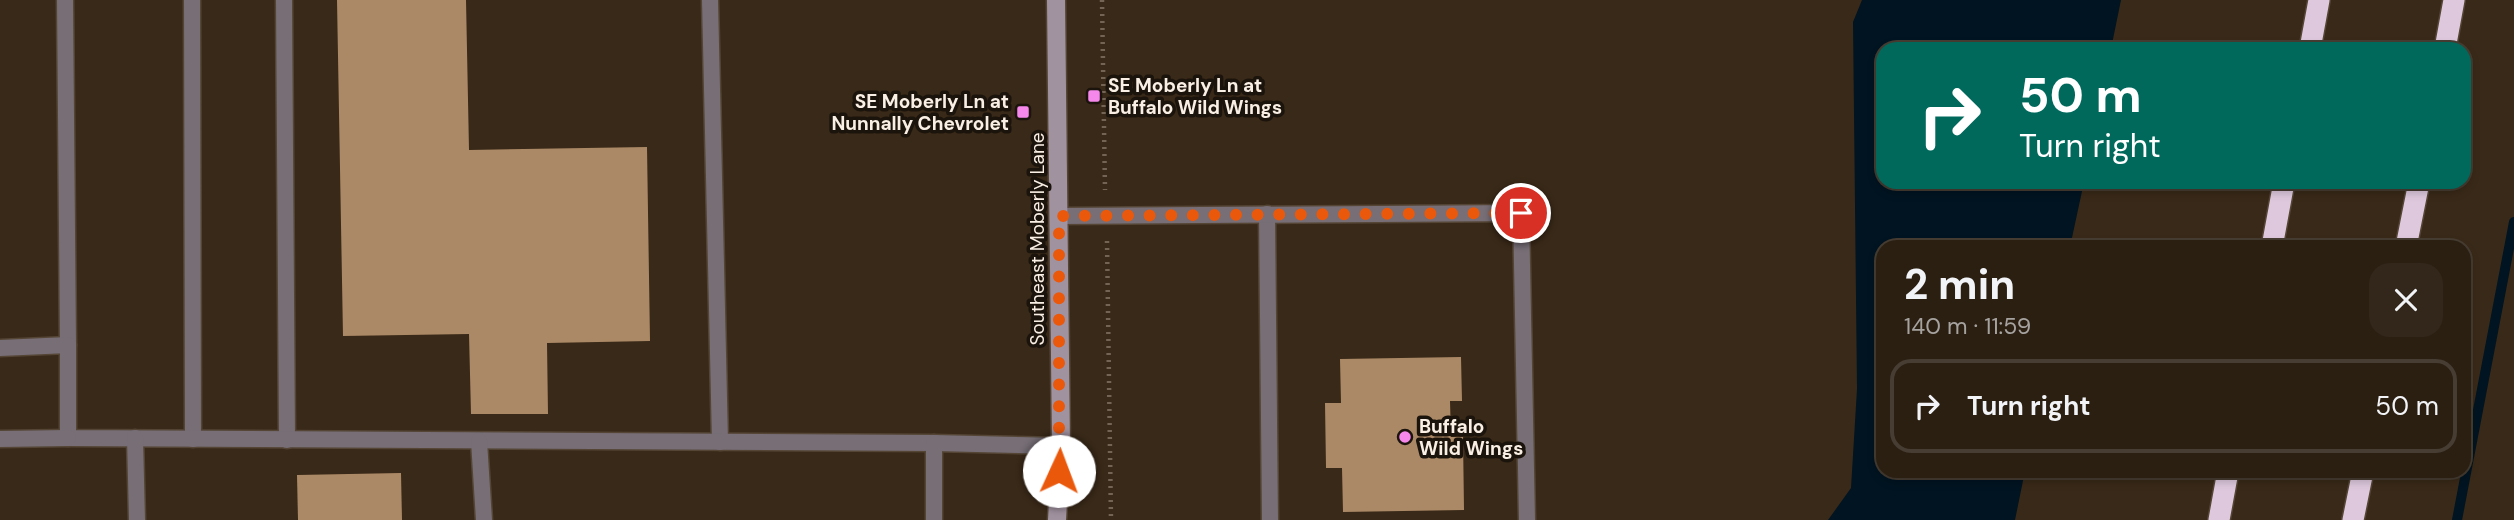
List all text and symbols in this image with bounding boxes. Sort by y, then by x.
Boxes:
text: 50 m [2019,63,2142,127]
icon: right [1904,70,1995,161]
place label: SE Moberly Ln at Buffalo Wild Wings [1108,73,1282,120]
marker: SE Moberly Ln at Buffalo Wild Wings [1086,88,1102,104]
place label: SE Moberly Ln at Nunnally Chevrolet [831,89,1009,136]
marker: SE Moberly Ln at Nunnally Chevrolet [1015,104,1031,120]
text: Turn right [2019,125,2161,167]
street label: Southeast Moberly Lane [1025,132,1050,346]
pin [1491,183,1551,243]
icon: arrive [1502,194,1540,232]
text: 2 min [1904,257,2015,312]
button: close [2369,263,2443,337]
text: 140 m · 11:59 [1904,311,2031,341]
icon: right [1908,387,1946,425]
text: Turn right [1967,389,2091,423]
text: 50 m [2375,389,2439,423]
place label: Buffalo Wild Wings [1419,414,1523,461]
marker: Buffalo Wild Wings [1397,429,1413,445]
position arrow [1022,434,1096,508]

